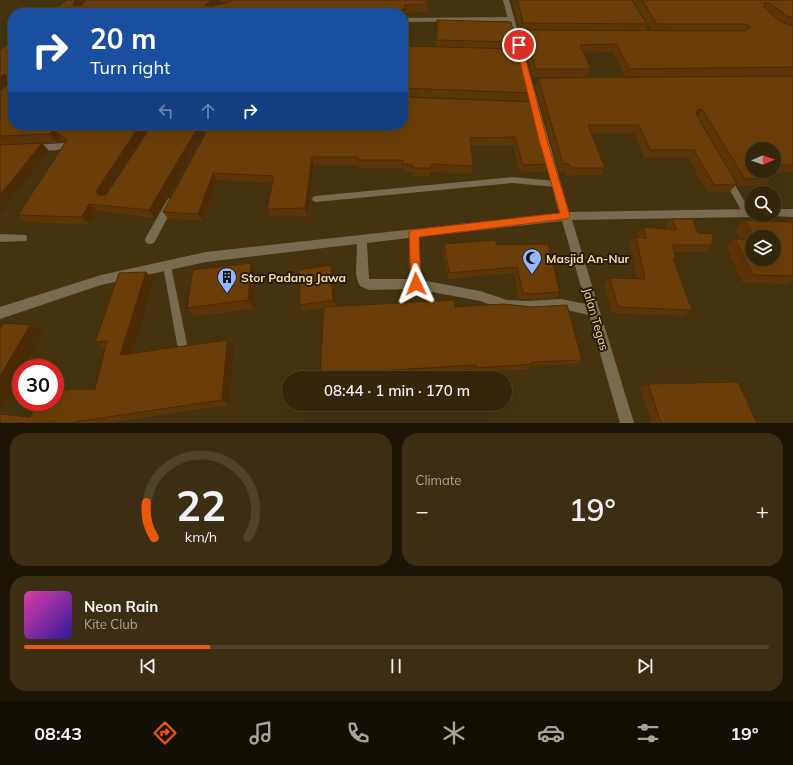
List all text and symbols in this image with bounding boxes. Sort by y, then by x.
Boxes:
text: 20 m [90,21,156,56]
icon: right [24,24,76,76]
pin [502,28,536,62]
icon: arrive [508,34,530,56]
text: Turn right [90,56,170,79]
icon: left [155,100,177,122]
icon: ahead [197,100,219,122]
icon: right [239,100,261,122]
north arrow [745,142,781,178]
map controls [745,142,781,266]
button: search [745,186,781,222]
button: layers [745,230,781,266]
mosque icon: Masjid An-Nur [521,247,543,275]
place label: Masjid An-Nur [546,251,630,266]
position arrow [395,263,437,305]
building icon: Stor Padang Jawa [216,266,238,294]
place label: Stor Padang Jawa [241,270,346,285]
street label: Jalan Tegas [580,286,612,352]
speed limit sign: 30 [12,359,64,411]
text: 08:44 · 1 min · 170 m [324,381,470,400]
text: Climate [416,472,461,488]
text: 22 [176,478,226,530]
text: 19° [569,491,616,529]
text: − [416,497,429,525]
text: + [756,497,769,525]
text: km/h [185,527,217,545]
text: Neon Rain [84,597,158,616]
text: Kite Club [84,616,138,632]
icon: previous [137,655,159,677]
icon: pause [385,655,407,677]
icon: next [634,655,656,677]
icon: directions [151,719,179,747]
icon: music [247,719,275,747]
icon: phone [344,719,372,747]
icon: climate [440,719,468,747]
icon: car [537,719,565,747]
icon: filters [634,719,662,747]
text: 08:43 [34,722,82,745]
text: 19° [730,722,759,745]

